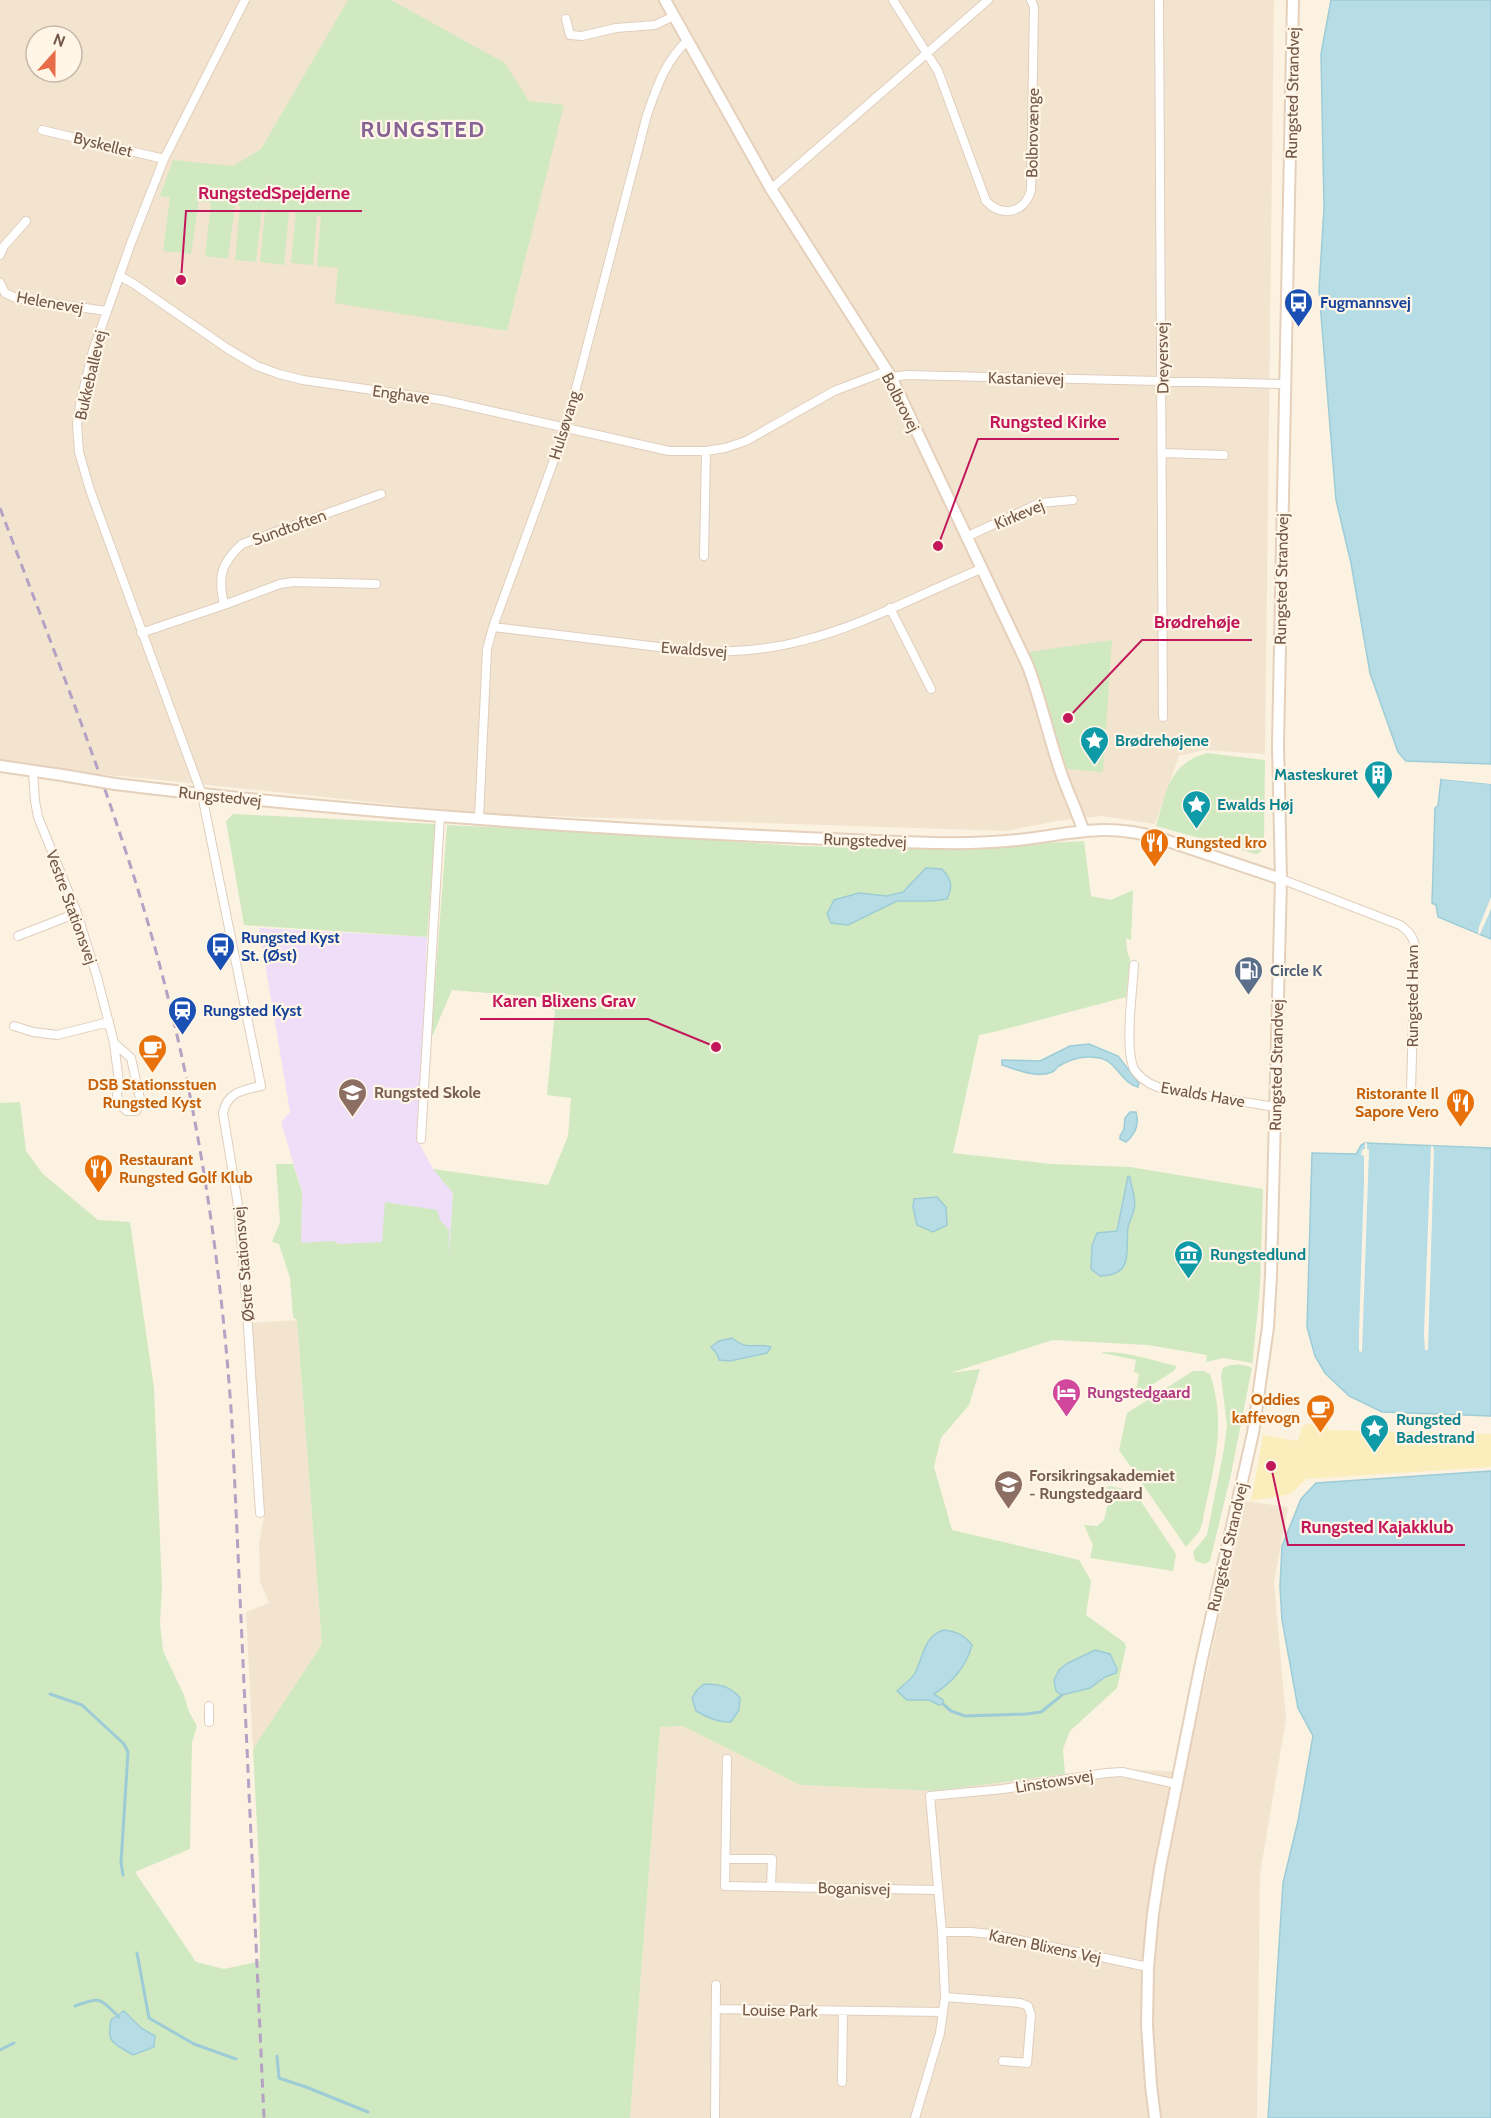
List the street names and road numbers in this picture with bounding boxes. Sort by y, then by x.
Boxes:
street label: Rungsted Strandvej [1282,27,1303,159]
street label: Bolbrovænge [1022,88,1043,178]
street label: Byskellet [72,128,135,161]
street label: Helenevej [15,287,85,318]
street label: Dreyersvej [1152,322,1173,394]
street label: Bukkeballevej [71,328,110,422]
street label: Kastanievej [988,368,1064,389]
street label: Bolbrovej [878,369,924,435]
street label: Enghave [371,381,431,408]
street label: Hulsøvang [545,387,584,462]
street label: Kirkevej [991,496,1047,533]
street label: Sundtoften [250,505,329,550]
street label: Rungsted Strandvej [1271,513,1292,645]
street label: Ewaldsvej [660,638,728,661]
street label: Rungstedvej [178,783,262,810]
street label: Rungstedvej [823,830,907,851]
street label: Vestre Stationsvej [42,847,101,967]
street label: Rungsted Havn [1403,945,1422,1047]
street label: Rungsted Strandvej [1266,999,1287,1131]
street label: Ewalds Have [1159,1078,1246,1111]
street label: Østre Stationsvej [229,1206,258,1322]
street label: Rungsted Strandvej [1203,1481,1252,1613]
street label: Linstowsvej [1014,1766,1094,1797]
street label: Boganisvej [818,1878,890,1899]
street label: Karen Blixens Vej [987,1925,1103,1968]
street label: Louise Park [742,2000,819,2021]

